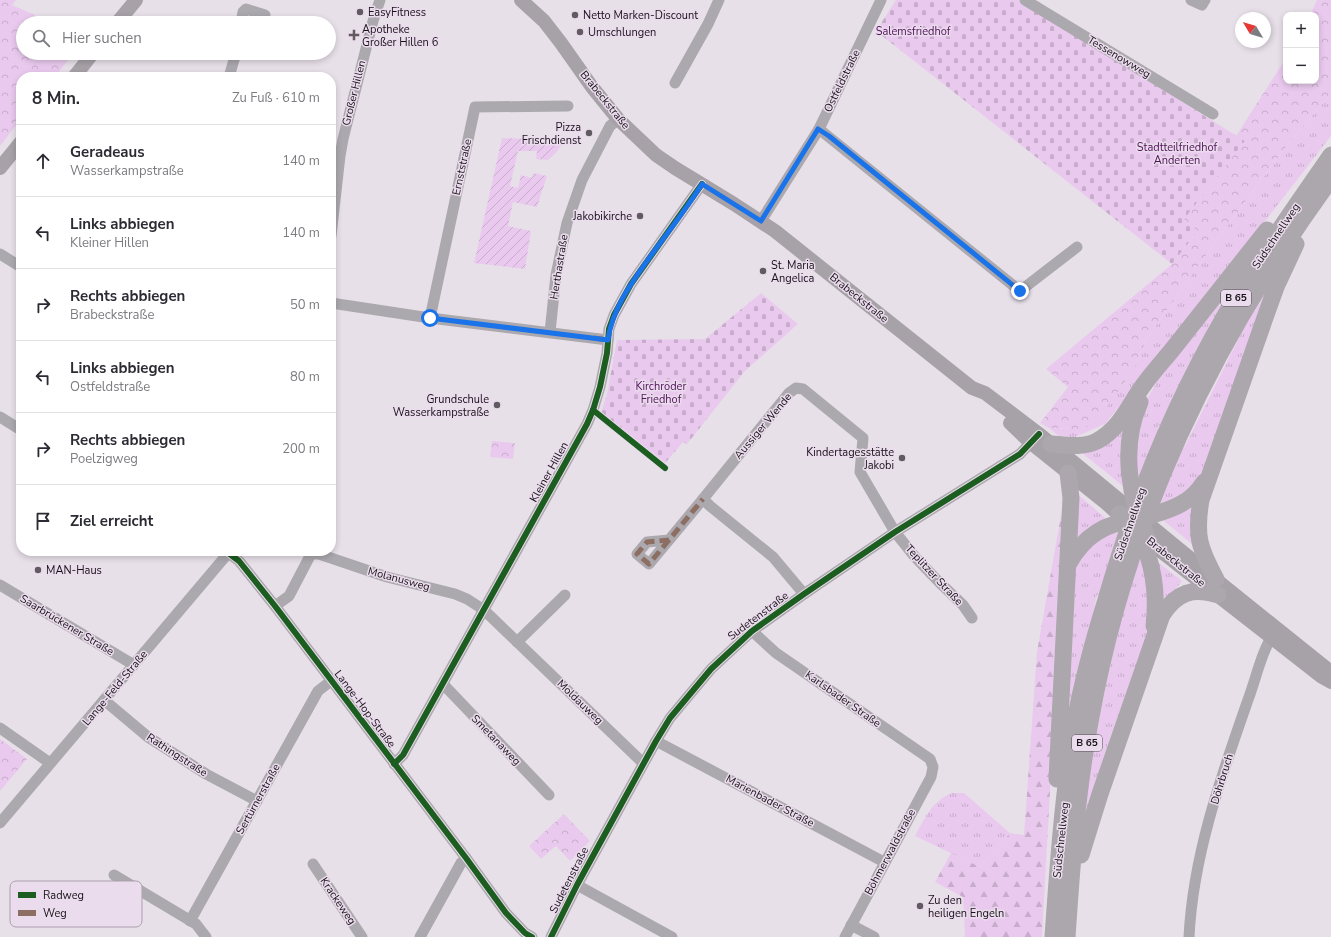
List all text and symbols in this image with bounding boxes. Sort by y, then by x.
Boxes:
place label: EasyFitness [368,5,426,20]
marker: EasyFitness [355,7,365,17]
place label: Netto Marken-Discount [583,8,698,23]
marker: Netto Marken-Discount [570,10,580,20]
north arrow [1235,12,1271,48]
map controls [1283,12,1319,84]
button: + [1283,12,1319,48]
search box [16,16,336,60]
place label: Apotheke Großer Hillen 6 [362,22,439,50]
park label: Salemsfriedhof [876,24,951,39]
place label: Umschlungen [588,25,656,40]
icon: search [30,27,52,49]
marker: Umschlungen [575,27,585,37]
text: Hier suchen [62,28,142,48]
marker: Apotheke Großer Hillen 6 [349,30,359,40]
street label: Tessenowweg [1085,32,1153,82]
street label: Ostfeldstraße [820,47,864,115]
button: − [1283,48,1319,84]
street label: Großer Hillen [339,59,369,127]
street label: Brabeckstraße [577,68,633,133]
text: 8 Min. [32,87,80,110]
text: Zu Fuß · 610 m [232,89,320,107]
place label: Pizza Frischdienst [522,120,581,148]
marker: Pizza Frischdienst [584,128,594,138]
street label: Ernststraße [449,137,475,196]
park label: Stadtteilfriedhof Anderten [1137,140,1217,168]
text: Geradeaus [70,142,145,162]
icon: ahead [32,150,54,172]
text: 140 m [282,152,320,170]
text: Wasserkampstraße [70,162,184,180]
street label: Südschnellweg [1249,200,1303,272]
place label: Jakobikirche [572,209,632,224]
marker: Jakobikirche [635,211,645,221]
text: Links abbiegen [70,214,174,234]
icon: left [32,222,54,244]
text: 140 m [282,224,320,242]
street label: Herthastraße [546,233,572,301]
text: Kleiner Hillen [70,234,149,252]
place label: St. Maria Angelica [771,258,815,286]
marker: St. Maria Angelica [758,266,768,276]
street label: Brabeckstraße [827,270,892,326]
route end [1011,282,1029,300]
text: Rechts abbiegen [70,286,185,306]
road number: B 65 [1221,290,1251,306]
icon: right [32,294,54,316]
text: 50 m [290,296,320,314]
text: Brabeckstraße [70,306,154,324]
route start [421,309,439,327]
text: Links abbiegen [70,358,174,378]
icon: left [32,366,54,388]
text: 80 m [290,368,320,386]
text: Ostfeldstraße [70,378,150,396]
park label: Kirchröder Friedhof [636,379,686,407]
street label: Aussiger Wende [731,390,795,462]
place label: Grundschule Wasserkampstraße [393,392,489,420]
marker: Grundschule Wasserkampstraße [492,400,502,410]
text: Rechts abbiegen [70,430,185,450]
icon: right [32,438,54,460]
street label: Kleiner Hillen [526,439,572,505]
text: 200 m [282,440,320,458]
place label: Kindertagesstätte Jakobi [806,445,894,473]
text: Poelzigweg [70,450,138,468]
marker: Kindertagesstätte Jakobi [897,453,907,463]
street label: Südschnellweg [1111,486,1149,562]
icon: arrive [32,510,54,532]
text: Ziel erreicht [70,511,153,531]
street label: Brabeckstraße [1144,534,1209,590]
street label: Teplitzer Straße [902,541,966,609]
place label: MAN-Haus [46,563,102,578]
street label: Molanusweg [366,564,432,594]
marker: MAN-Haus [33,565,43,575]
street label: Sudetenstraße [725,588,792,644]
street label: Saarbrückener Straße [17,591,117,659]
street label: Lange-Feld-Straße [79,647,151,729]
street label: Lange-Hop-Straße [331,667,399,751]
street label: Karlsbader Straße [802,667,884,731]
street label: Moldauweg [554,676,606,728]
street label: Smetanaweg [468,711,524,769]
street label: Rathingstraße [144,730,211,780]
road number: B 65 [1072,735,1102,751]
street label: Döhrbruch [1207,752,1237,806]
street label: Sertürnerstraße [232,761,284,837]
street label: Marienbader Straße [723,771,817,831]
street label: Südschnellweg [1050,801,1072,879]
street label: Böhmerwaldstraße [861,806,919,898]
street label: Sudetenstraße [546,844,592,916]
street label: Krackeweg [317,874,359,928]
legend [10,881,142,927]
text: Radweg [43,888,84,903]
place label: Zu den heiligen Engeln [928,893,1004,921]
marker: Zu den heiligen Engeln [915,901,925,911]
text: Weg [43,906,67,921]

